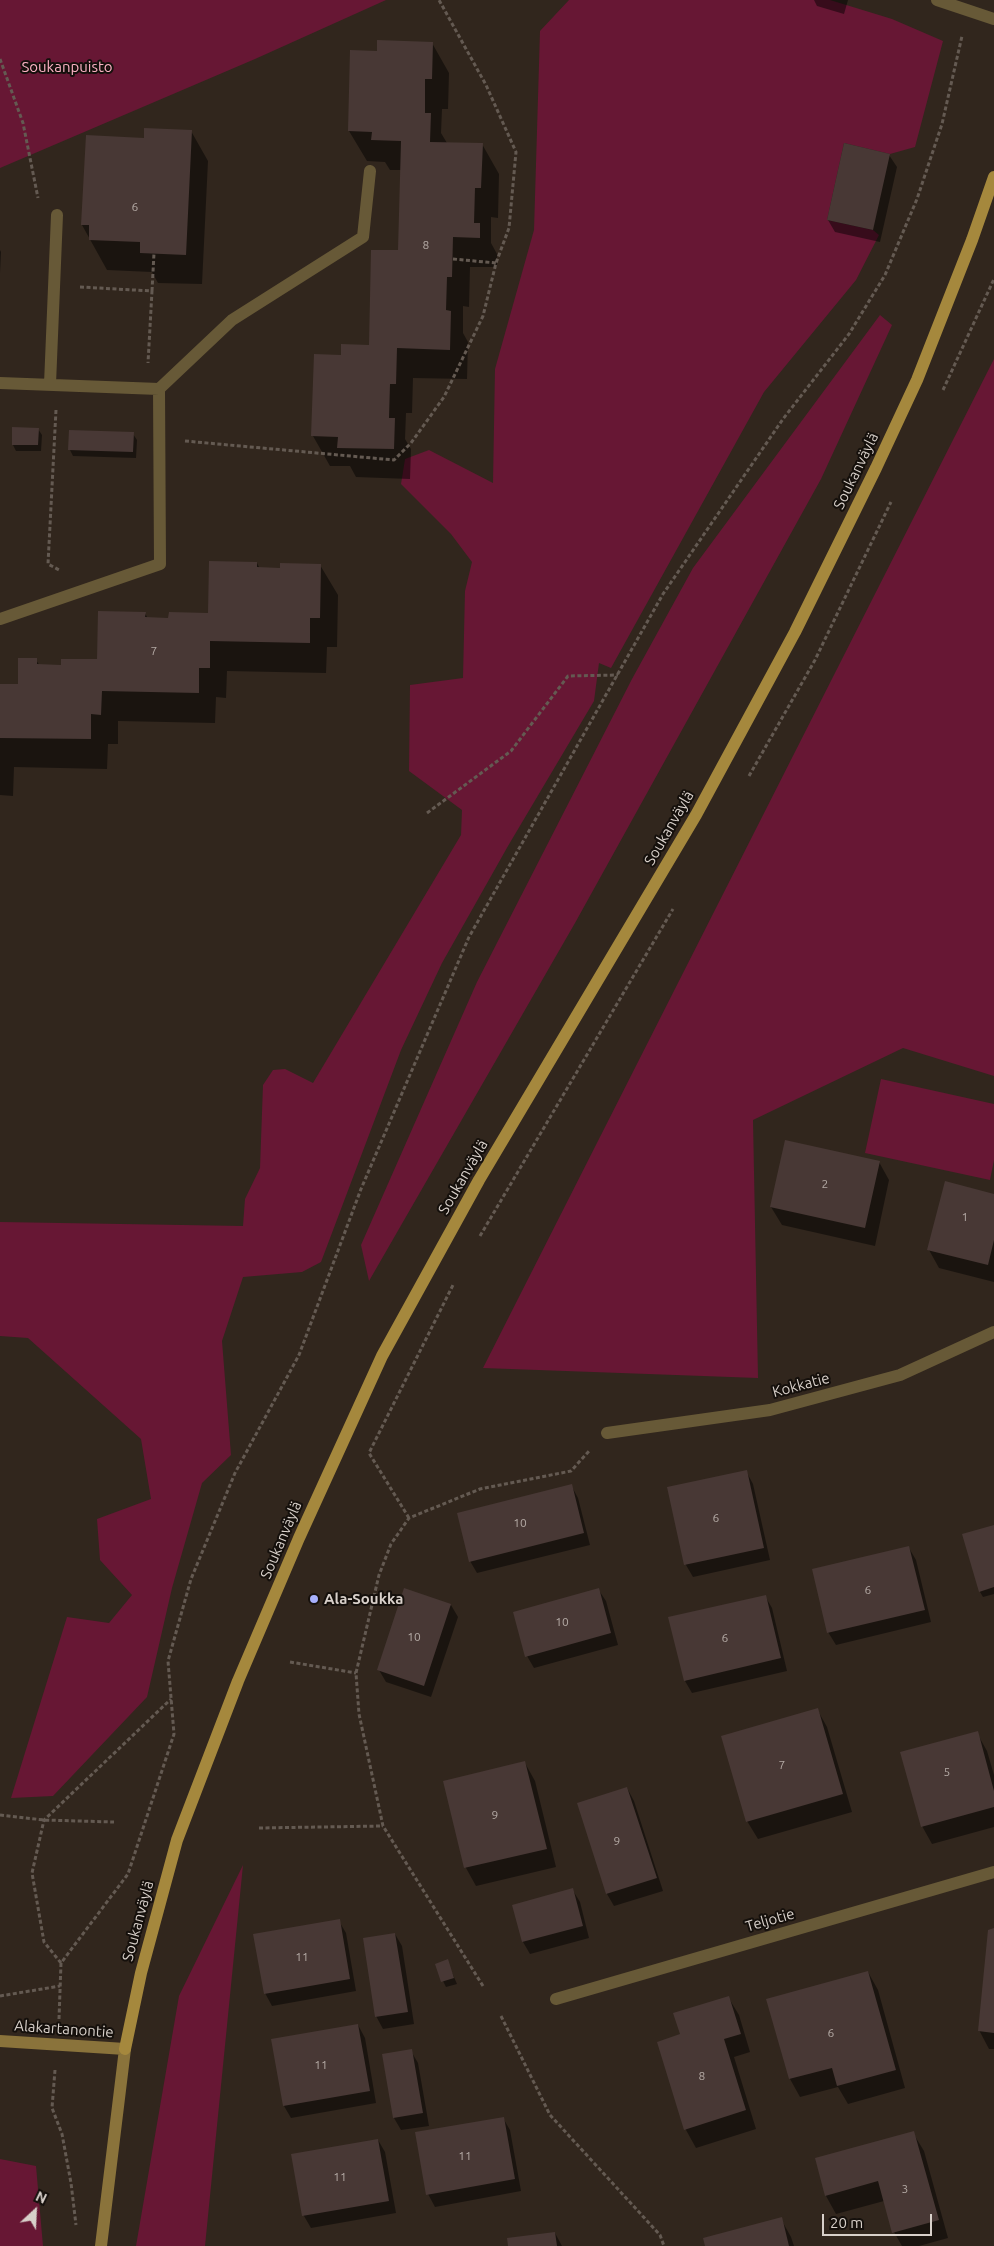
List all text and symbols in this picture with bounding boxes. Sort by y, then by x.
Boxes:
park label: Soukanpuisto [21,58,113,76]
house number: 6 [132,200,138,214]
house number: 8 [423,238,429,252]
street label: Soukanväylä [830,430,882,512]
house number: 7 [151,644,157,658]
street label: Soukanväylä [640,788,698,868]
street label: Soukanväylä [434,1137,492,1217]
house number: 2 [822,1177,828,1191]
house number: 1 [962,1210,968,1224]
street label: Kokkatie [770,1369,832,1401]
street label: Soukanväylä [257,1498,305,1582]
house number: 6 [713,1511,719,1525]
house number: 10 [513,1516,527,1530]
house number: 6 [865,1583,871,1597]
place label: Ala-Soukka [324,1590,403,1608]
marker: Ala-Soukka [308,1593,320,1605]
house number: 10 [555,1615,569,1629]
house number: 10 [407,1630,421,1644]
house number: 6 [722,1631,728,1645]
house number: 7 [779,1758,785,1772]
house number: 5 [944,1765,950,1779]
house number: 9 [492,1808,498,1822]
house number: 9 [614,1834,620,1848]
street label: Soukanväylä [119,1879,157,1963]
street label: Teljotie [743,1904,797,1936]
house number: 11 [295,1950,309,1964]
street label: Alakartanontie [14,2017,114,2041]
house number: 6 [828,2026,834,2040]
house number: 11 [314,2058,328,2072]
house number: 8 [699,2069,705,2083]
house number: 11 [458,2149,472,2163]
house number: 11 [333,2170,347,2184]
house number: 3 [902,2182,908,2196]
north arrow [10,2186,60,2236]
text: N [33,2188,49,2207]
scale bar [824,2204,934,2236]
text: 20 m [830,2214,863,2231]

